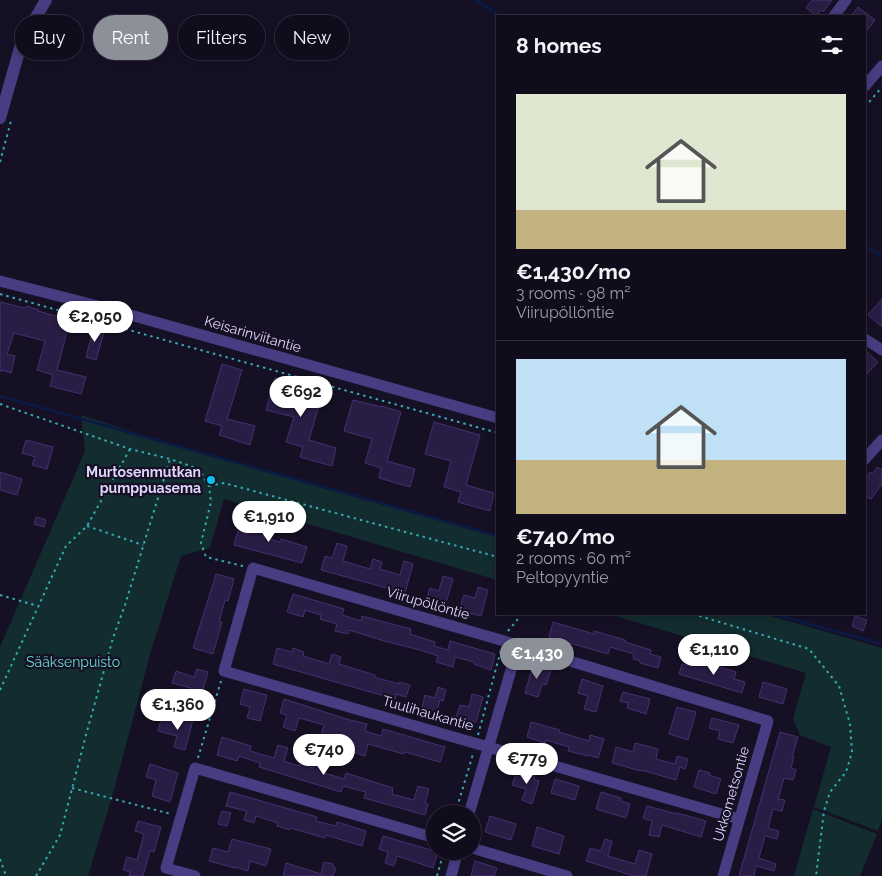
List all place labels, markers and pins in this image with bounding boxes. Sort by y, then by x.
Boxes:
pin: €2,050 [54,300,136,343]
pin: €692 [271,376,331,418]
place label: Murtosenmutkan pumppuasema [86,464,201,496]
marker: Murtosenmutkan pumppuasema [205,474,217,486]
pin: €1,910 [228,500,310,543]
pin: €1,110 [673,634,755,676]
pin: €1,430 [496,638,578,680]
pin: €1,360 [137,688,219,731]
pin: €740 [294,734,354,776]
pin: €779 [497,742,557,785]

